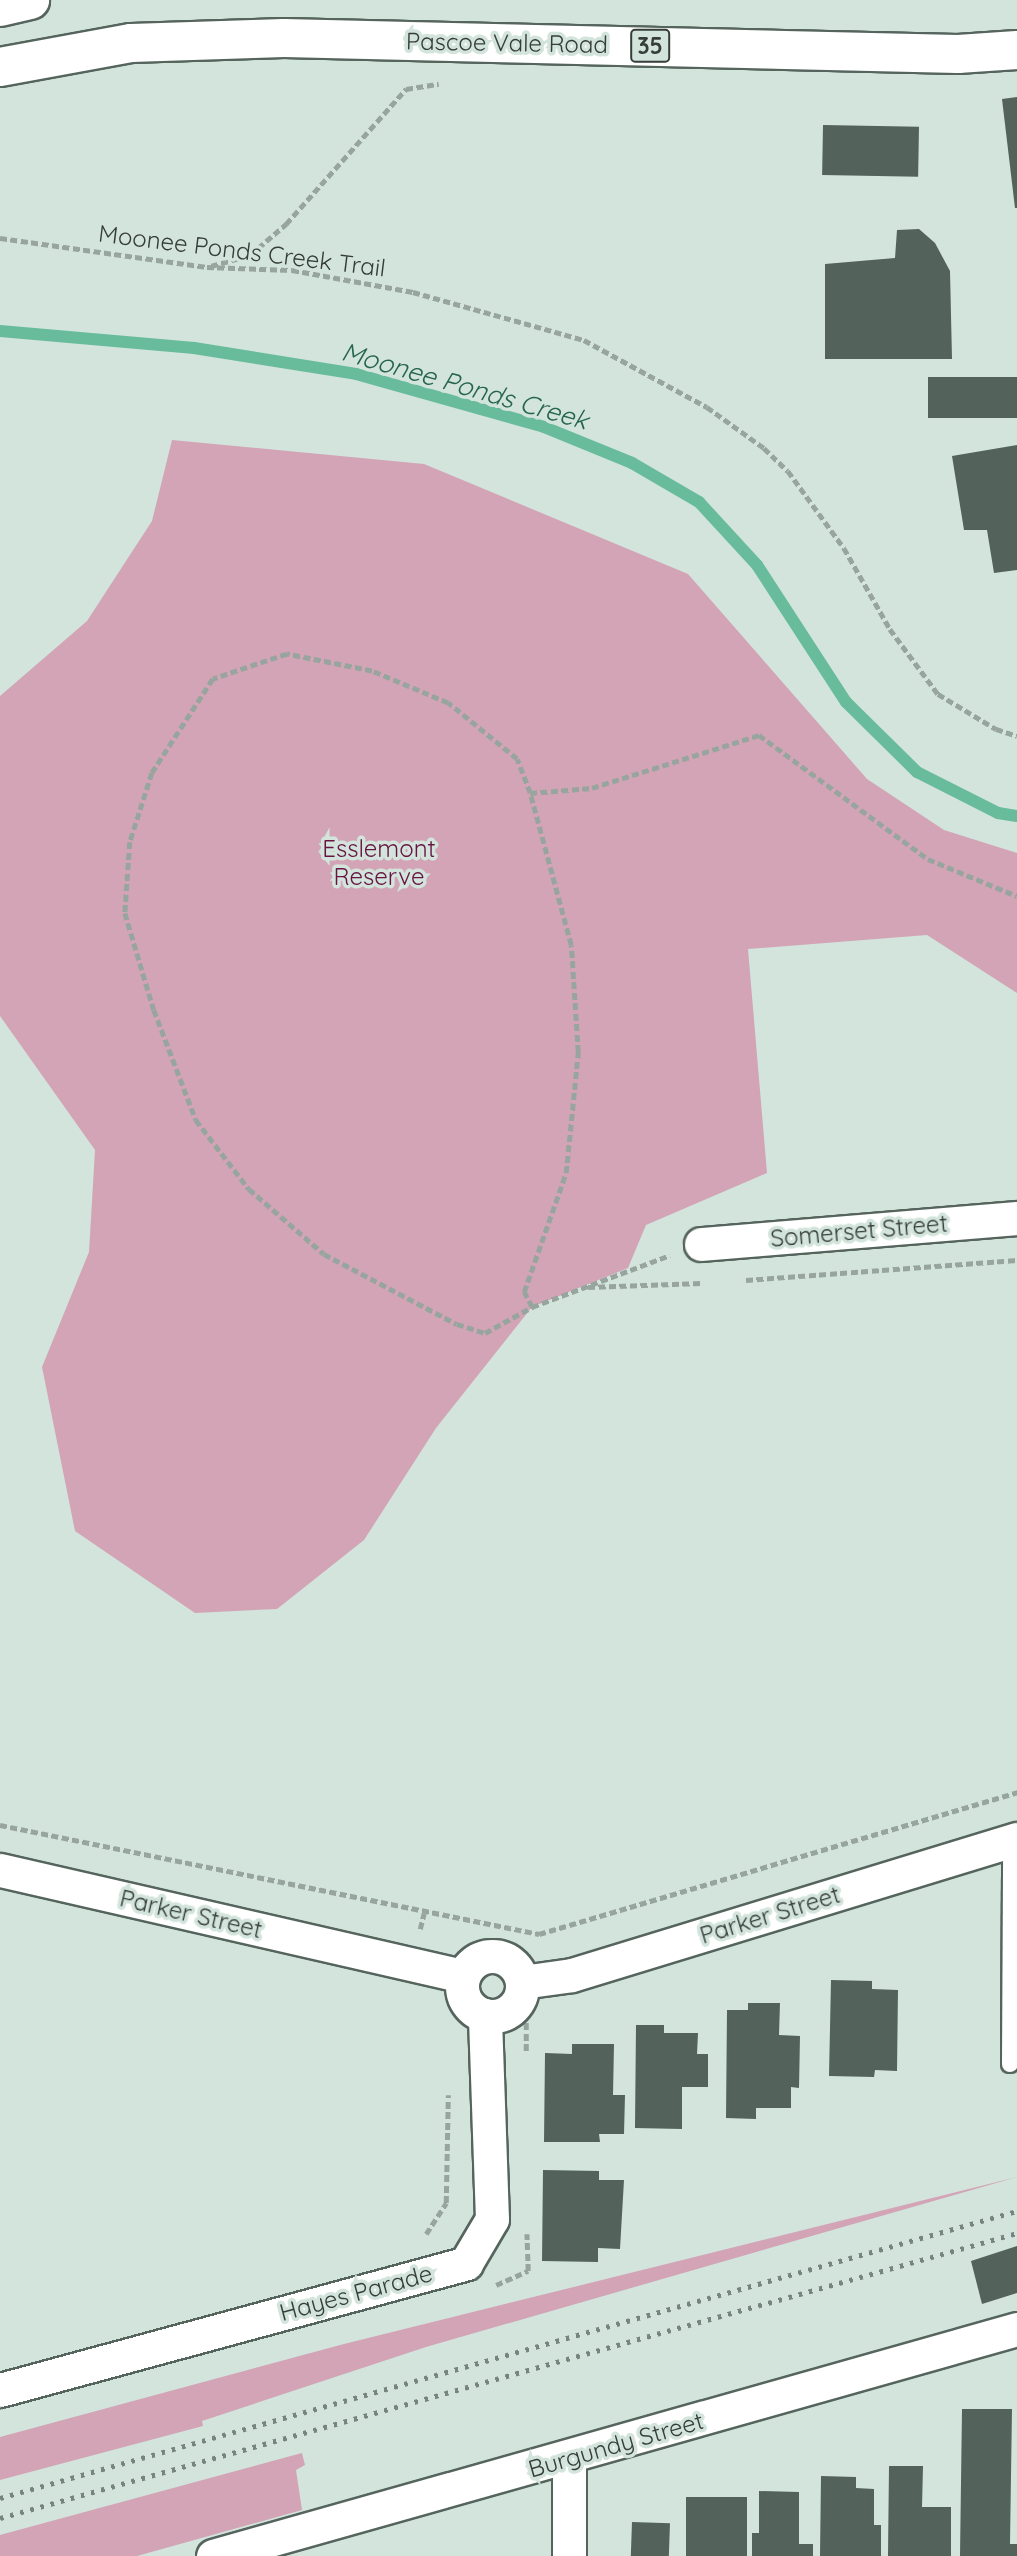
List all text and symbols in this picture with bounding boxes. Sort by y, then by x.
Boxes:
road number: 35 [629,26,671,66]
street label: Pascoe Vale Road [406,27,608,59]
street label: Moonee Ponds Creek Trail [97,219,387,283]
water label: Moonee Ponds Creek [338,336,592,436]
park label: Esslemont Reserve [322,835,436,891]
street label: Somerset Street [769,1209,949,1253]
street label: Parker Street [696,1880,844,1950]
street label: Parker Street [117,1884,265,1944]
street label: Hayes Parade [276,2259,436,2327]
street label: Burgundy Street [525,2406,707,2484]

